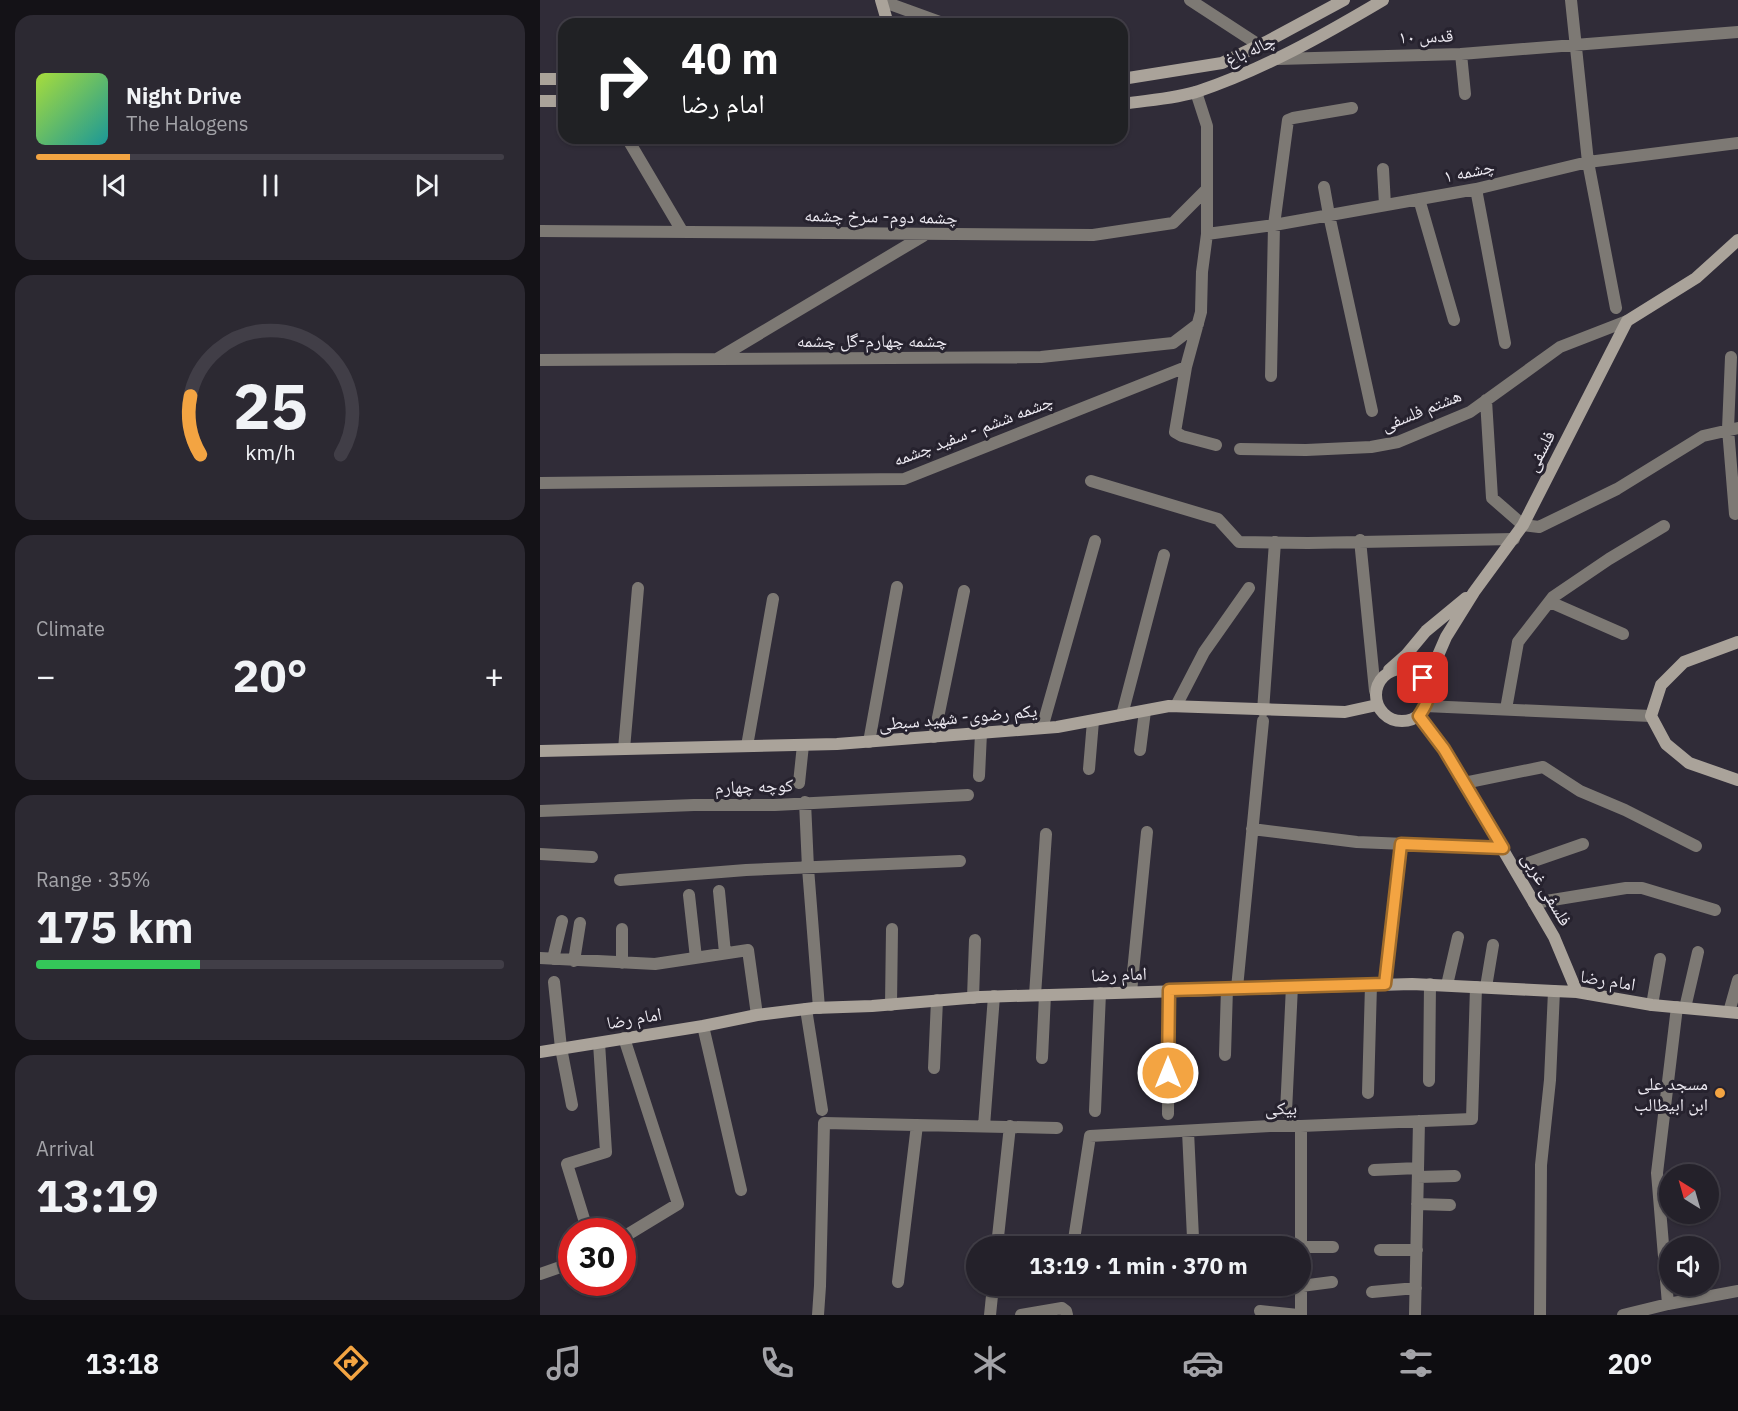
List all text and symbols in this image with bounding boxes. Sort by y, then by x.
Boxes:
street label: قدس ۱۰ [1398,24,1454,48]
street label: چاله باغ [1221,29,1279,71]
text: 40 m [681,31,779,86]
icon: right [582,42,660,120]
text: Night Drive [126,81,242,110]
text: امام رضا [681,85,765,120]
text: The Halogens [126,110,248,137]
street label: چشمه ۱ [1442,154,1496,188]
icon: previous [98,169,131,202]
icon: pause [254,169,287,202]
icon: next [410,169,443,202]
street label: چشمه دوم- سرخ چشمه [804,203,958,230]
street label: چشمه چهارم-گل چشمه [797,329,947,353]
text: 25 [233,365,307,446]
street label: هشتم فلسفی [1377,384,1465,437]
street label: چشمه ششم - سفید چشمه [890,389,1056,472]
street label: فلسفی [1520,427,1560,475]
text: km/h [245,438,295,466]
text: Climate [36,615,105,642]
text: 20° [232,646,308,704]
pin [1397,652,1448,703]
text: − [36,654,56,697]
text: + [484,654,504,697]
icon: arrive [1406,661,1439,694]
street label: یکم رضوی- شهید سبطی [878,699,1038,736]
street label: کوچه چهارم [714,773,794,800]
street label: فلسفی غربی [1517,848,1577,930]
text: Range · 35% [36,866,151,893]
text: 175 km [36,897,194,955]
street label: امام رضا [1091,962,1147,987]
street label: امام رضا [1579,964,1637,997]
street label: امام رضا [605,1002,664,1035]
position arrow [1136,1041,1200,1105]
place label: مسجد علی ابن ابیطالب [1634,1072,1708,1116]
marker: مسجد علی ابن ابیطالب [1713,1086,1727,1100]
street label: بیکی [1265,1096,1297,1120]
text: Arrival [36,1135,94,1162]
north arrow [1659,1164,1719,1224]
map controls [1659,1164,1719,1296]
text: 13:19 [36,1166,159,1224]
speed limit sign: 30 [558,1218,636,1296]
button: sound [1659,1236,1719,1296]
text: 13:19 · 1 min · 370 m [1029,1251,1248,1280]
icon: directions [330,1342,372,1384]
icon: music [543,1342,585,1384]
icon: phone [756,1342,798,1384]
icon: climate [969,1342,1011,1384]
icon: car [1182,1342,1224,1384]
icon: filters [1395,1342,1437,1384]
text: 13:18 [85,1346,159,1381]
text: 20° [1607,1346,1652,1381]

